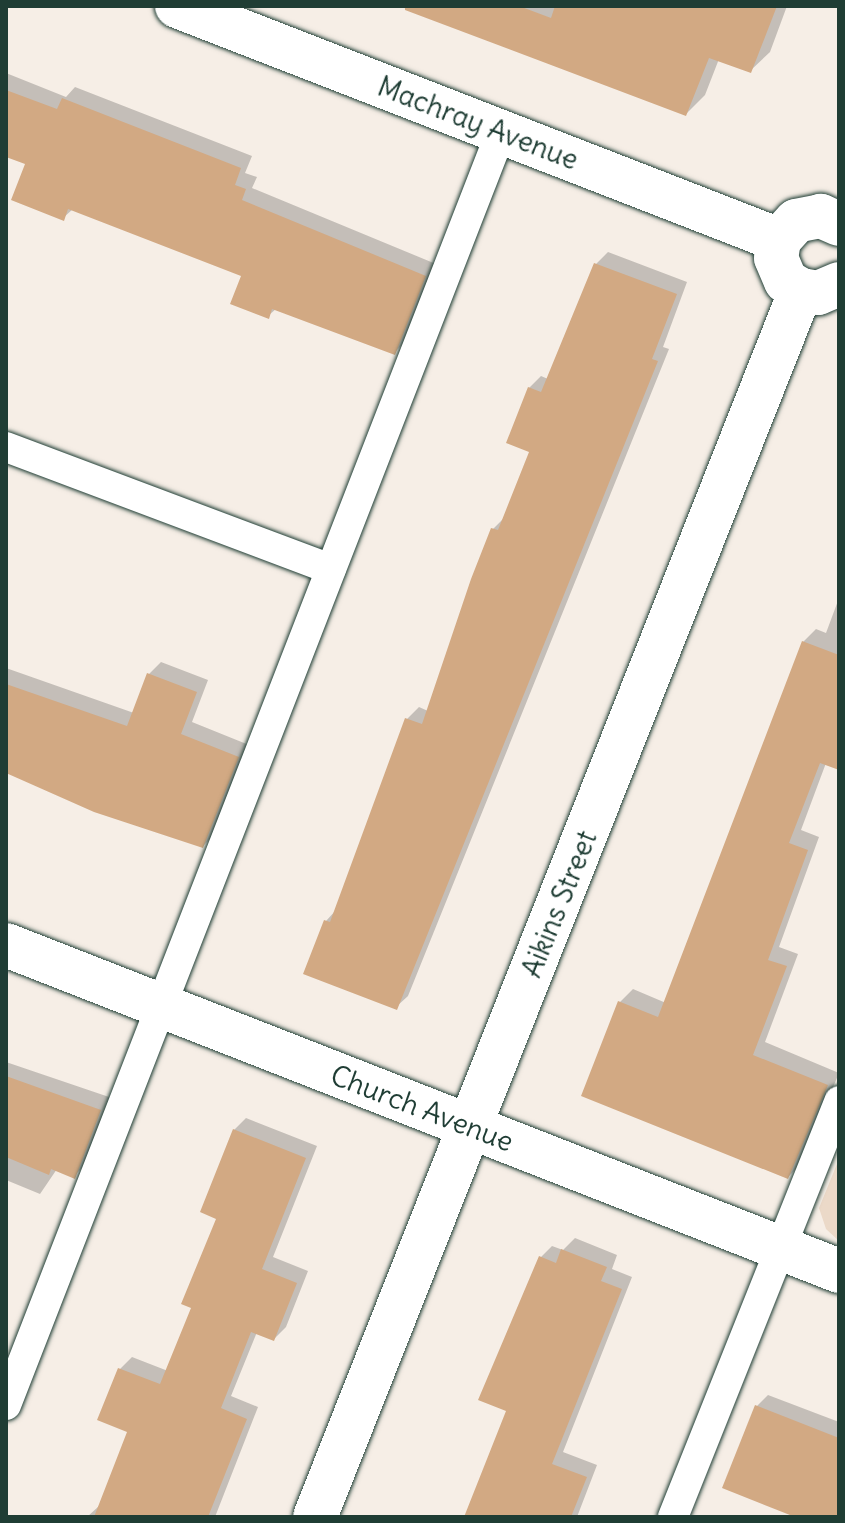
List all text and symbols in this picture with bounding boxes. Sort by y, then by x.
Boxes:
street label: Machray Avenue [373,69,583,177]
street label: Aikins Street [514,826,604,982]
street label: Church Avenue [326,1058,518,1158]

